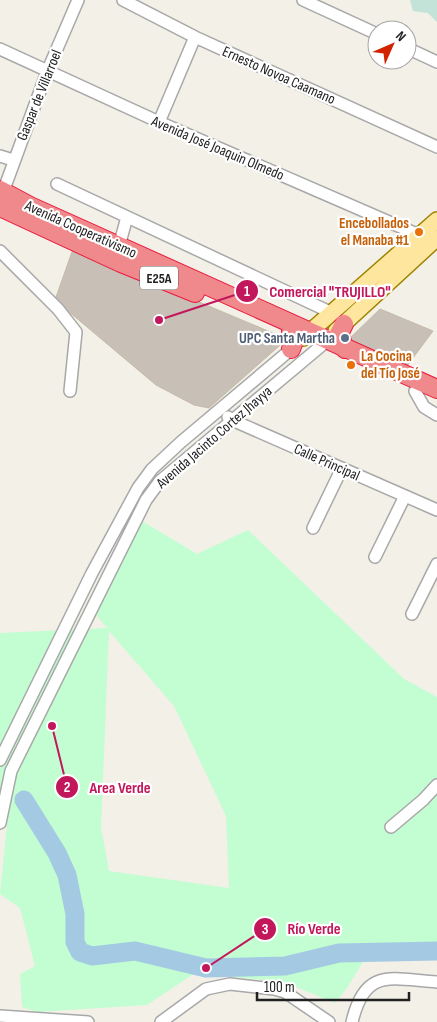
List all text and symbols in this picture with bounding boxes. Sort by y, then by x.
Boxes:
north arrow [367,20,417,70]
text: N [392,28,409,45]
street label: Ernesto Novoa Caamano [219,42,338,109]
street label: Gaspar de Villarroel [13,47,66,143]
street label: Avenida José Joaquin Olmedo [148,112,287,185]
street label: Avenida Cooperativismo [21,196,140,263]
place label: Encebollados el Manaba #1 [339,214,409,250]
marker: Encebollados el Manaba #1 [413,226,425,238]
road number: E25A [140,266,178,290]
callout: Comercial "TRUJILLO" [234,275,400,306]
text: 1 [244,282,250,301]
text: Comercial "TRUJILLO" [269,283,391,302]
place label: UPC Santa Martha [239,329,335,348]
marker: UPC Santa Martha [339,332,351,344]
place label: La Cocina del Tío José [361,347,420,383]
marker: La Cocina del Tío José [345,359,357,371]
street label: Avenida Jacinto Cortez Jhayya [152,382,276,493]
street label: Calle Principal [291,440,363,485]
callout: Area Verde [54,772,161,803]
text: 2 [64,778,70,797]
text: Area Verde [88,779,151,798]
callout: Río Verde [253,913,351,944]
text: 3 [262,920,269,939]
text: Río Verde [287,920,341,939]
scale bar [257,970,410,1002]
text: 100 m [264,978,295,997]

